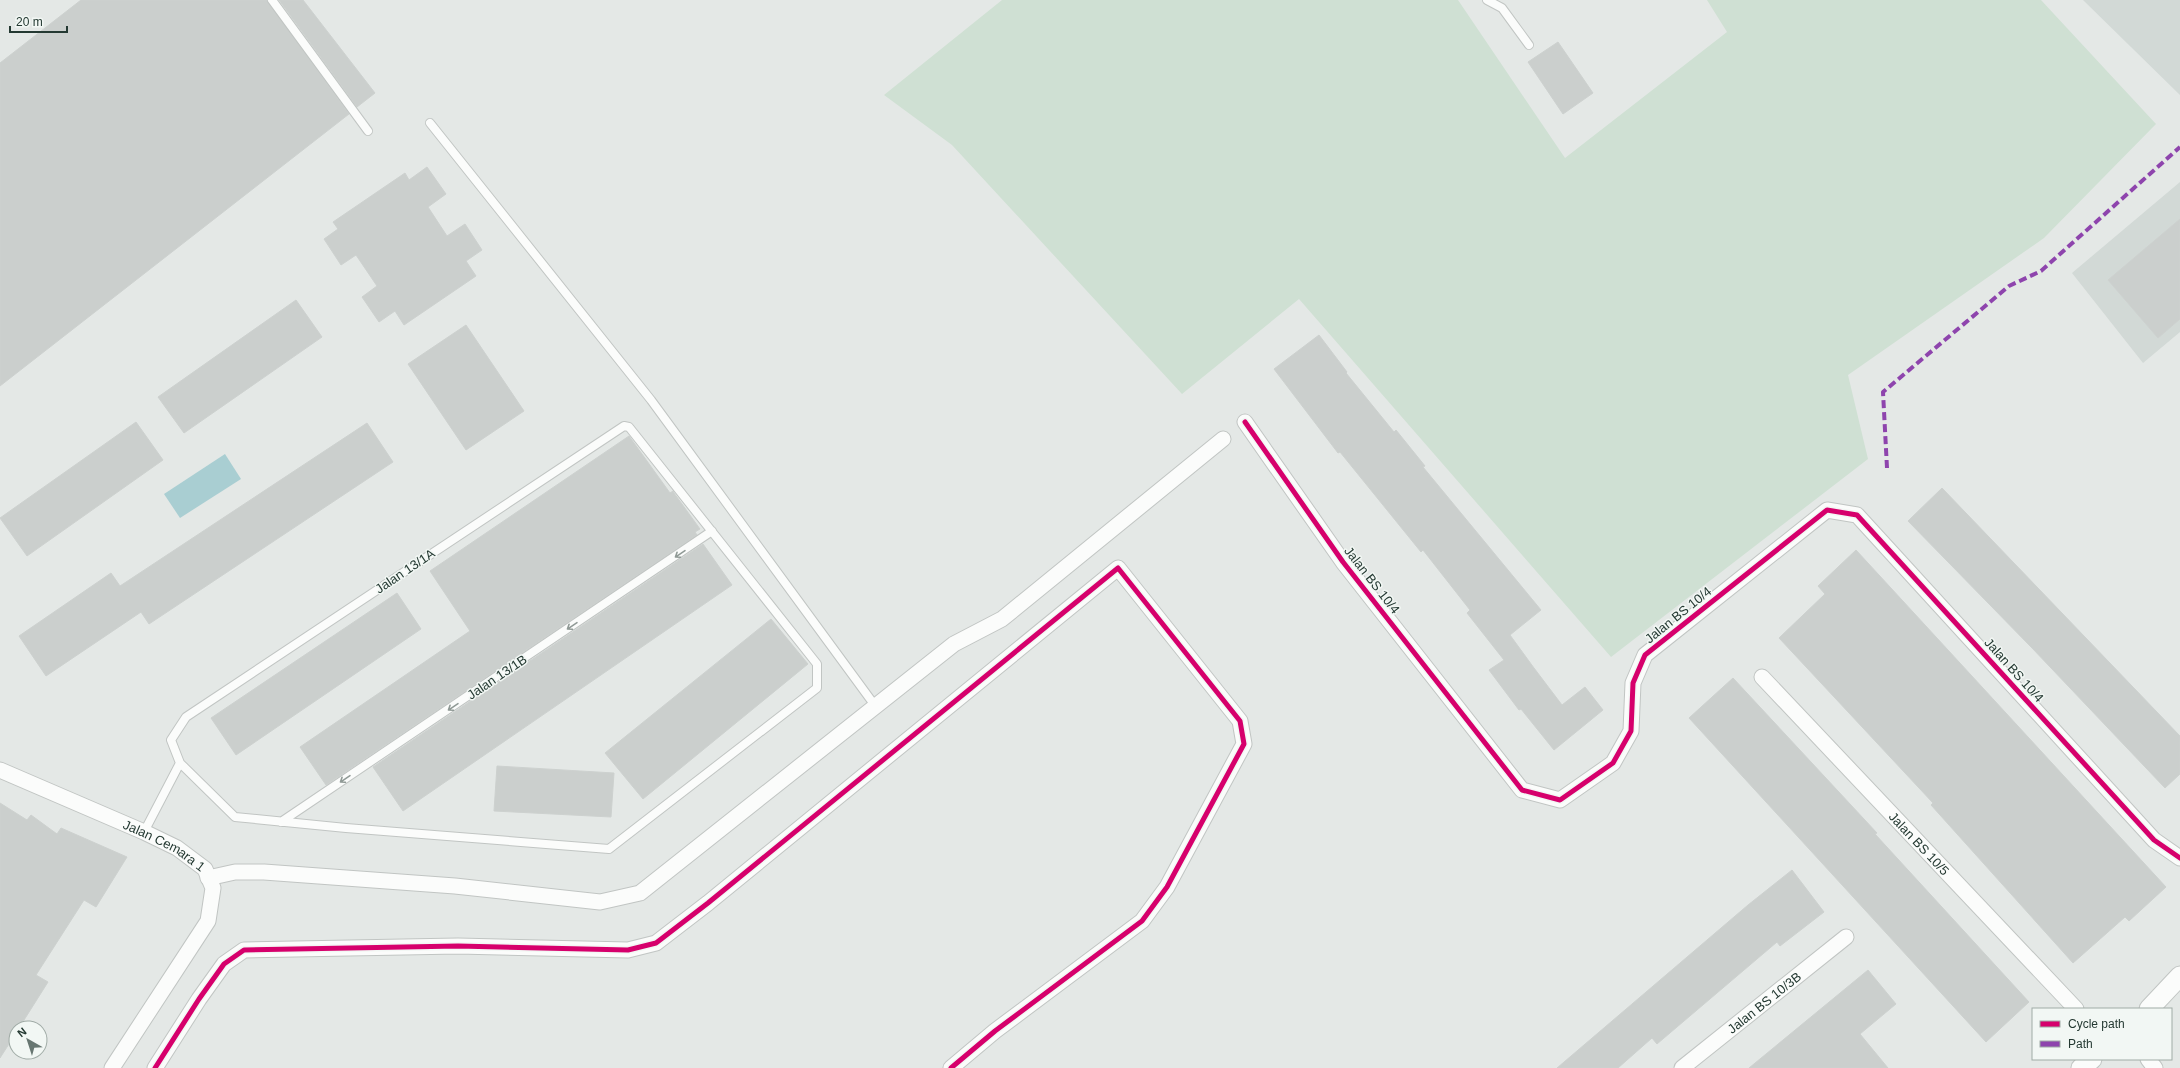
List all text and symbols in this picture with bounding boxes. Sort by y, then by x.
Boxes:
scale bar [10,8,67,34]
text: 20 m [16,15,43,29]
street label: Jalan BS 10/4 [1341,543,1403,617]
street label: Jalan 13/1A [372,545,438,596]
one-way arrow [675,550,686,558]
street label: Jalan BS 10/4 [1642,584,1714,646]
one-way arrow [567,622,578,630]
street label: Jalan BS 10/4 [1981,635,2047,705]
street label: Jalan 13/1B [464,652,530,702]
one-way arrow [447,703,459,711]
one-way arrow [340,775,351,783]
street label: Jalan BS 10/5 [1886,809,1953,878]
street label: Jalan Cemara 1 [121,817,208,874]
street label: Jalan BS 10/3B [1724,969,1804,1036]
legend [2032,1008,2172,1060]
text: Cycle path [2068,1017,2125,1031]
north arrow [8,1020,48,1060]
text: N [15,1025,29,1039]
text: Path [2068,1037,2093,1051]

